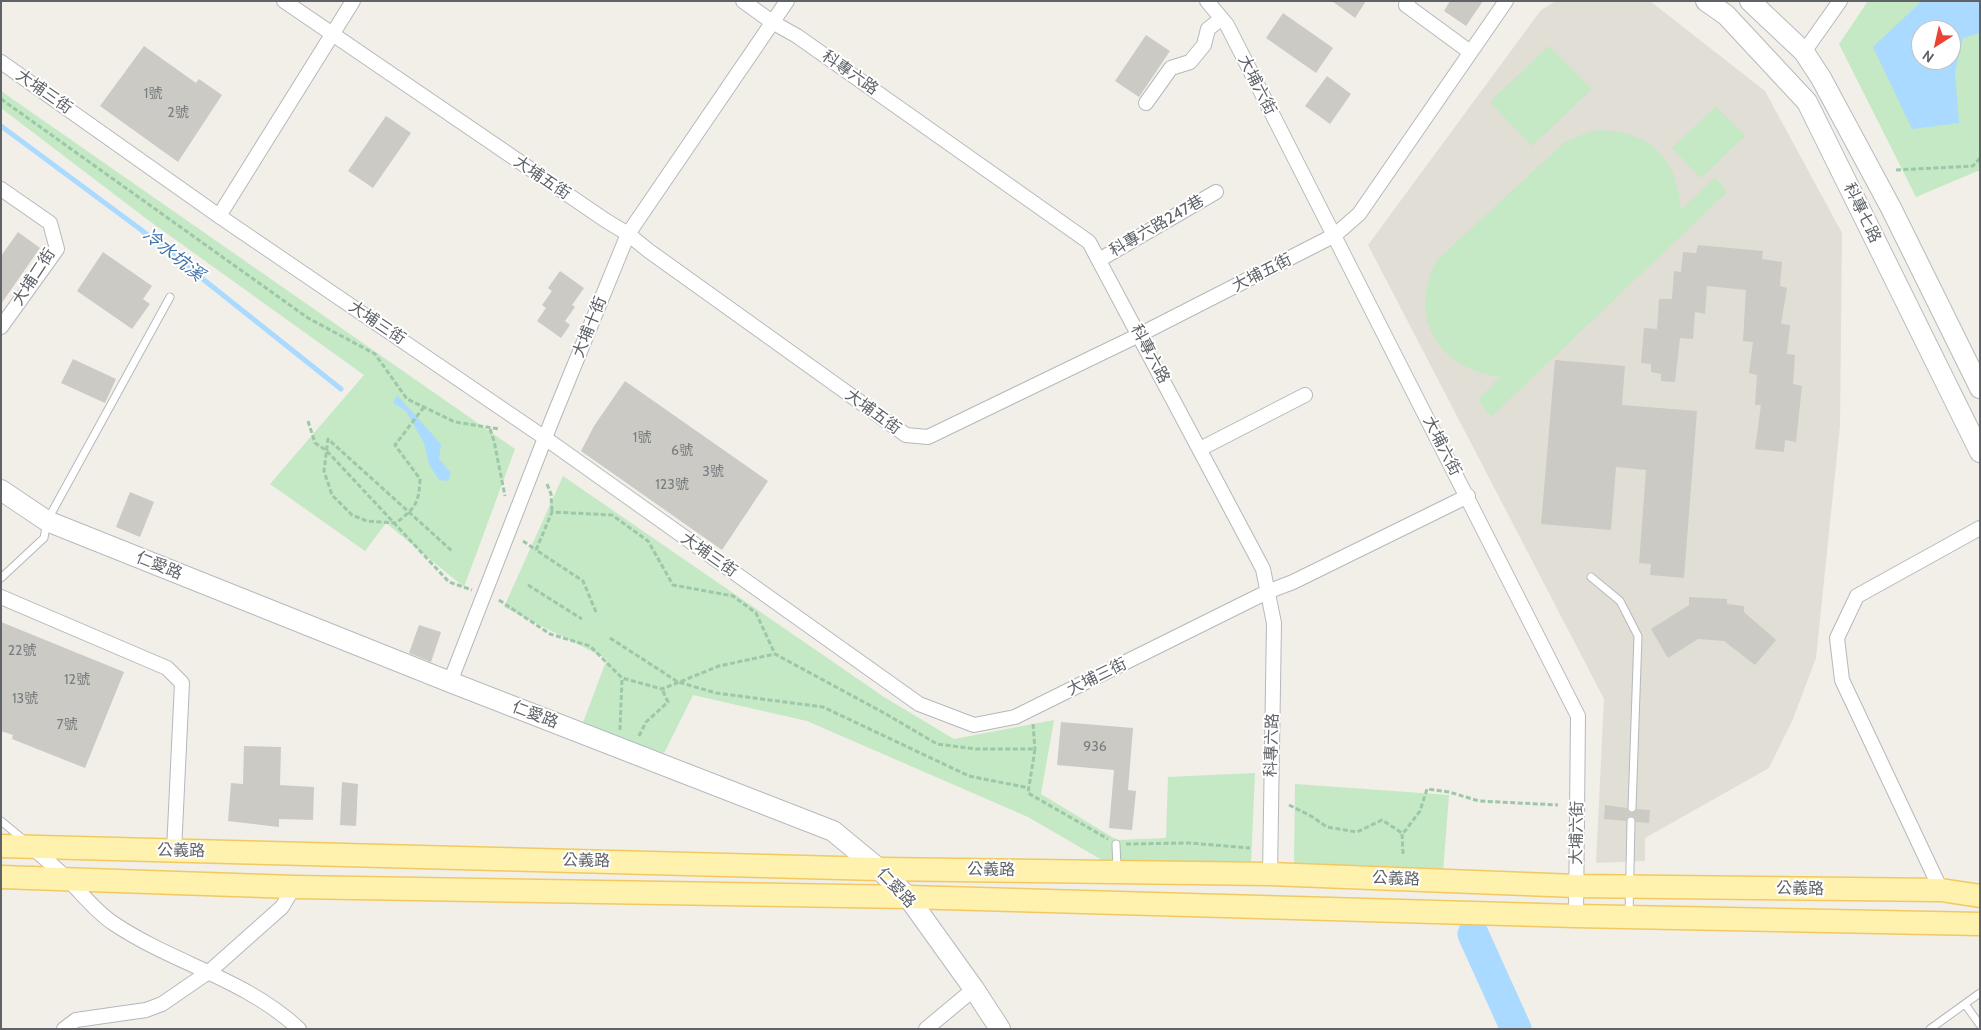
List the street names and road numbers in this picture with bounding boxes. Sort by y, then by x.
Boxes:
street label: 科專六路 [818,47,882,99]
street label: 大埔六街 [1234,52,1280,118]
street label: 大埔三街 [12,66,76,118]
street label: 大埔五街 [510,152,574,204]
street label: 科專七路 [1839,180,1885,246]
street label: 科專六路247巷 [1106,191,1208,261]
street label: 大埔二街 [9,245,59,309]
street label: 大埔五街 [1229,250,1295,296]
street label: 大埔十街 [569,294,611,360]
street label: 大埔三街 [345,297,409,349]
street label: 科專六路 [1127,321,1173,387]
street label: 大埔五街 [841,385,905,439]
street label: 大埔六街 [1419,413,1465,479]
street label: 大埔三街 [677,529,741,581]
street label: 仁愛路 [133,548,185,584]
street label: 大埔三街 [1064,654,1130,700]
street label: 仁愛路 [509,697,561,733]
street label: 科專六路 [1261,713,1283,777]
street label: 大埔六街 [1567,801,1587,865]
street label: 公義路 [157,841,205,861]
street label: 公義路 [562,851,610,871]
street label: 公義路 [967,860,1015,880]
street label: 仁愛路 [873,864,919,912]
street label: 公義路 [1372,869,1420,889]
street label: 公義路 [1776,879,1824,899]

